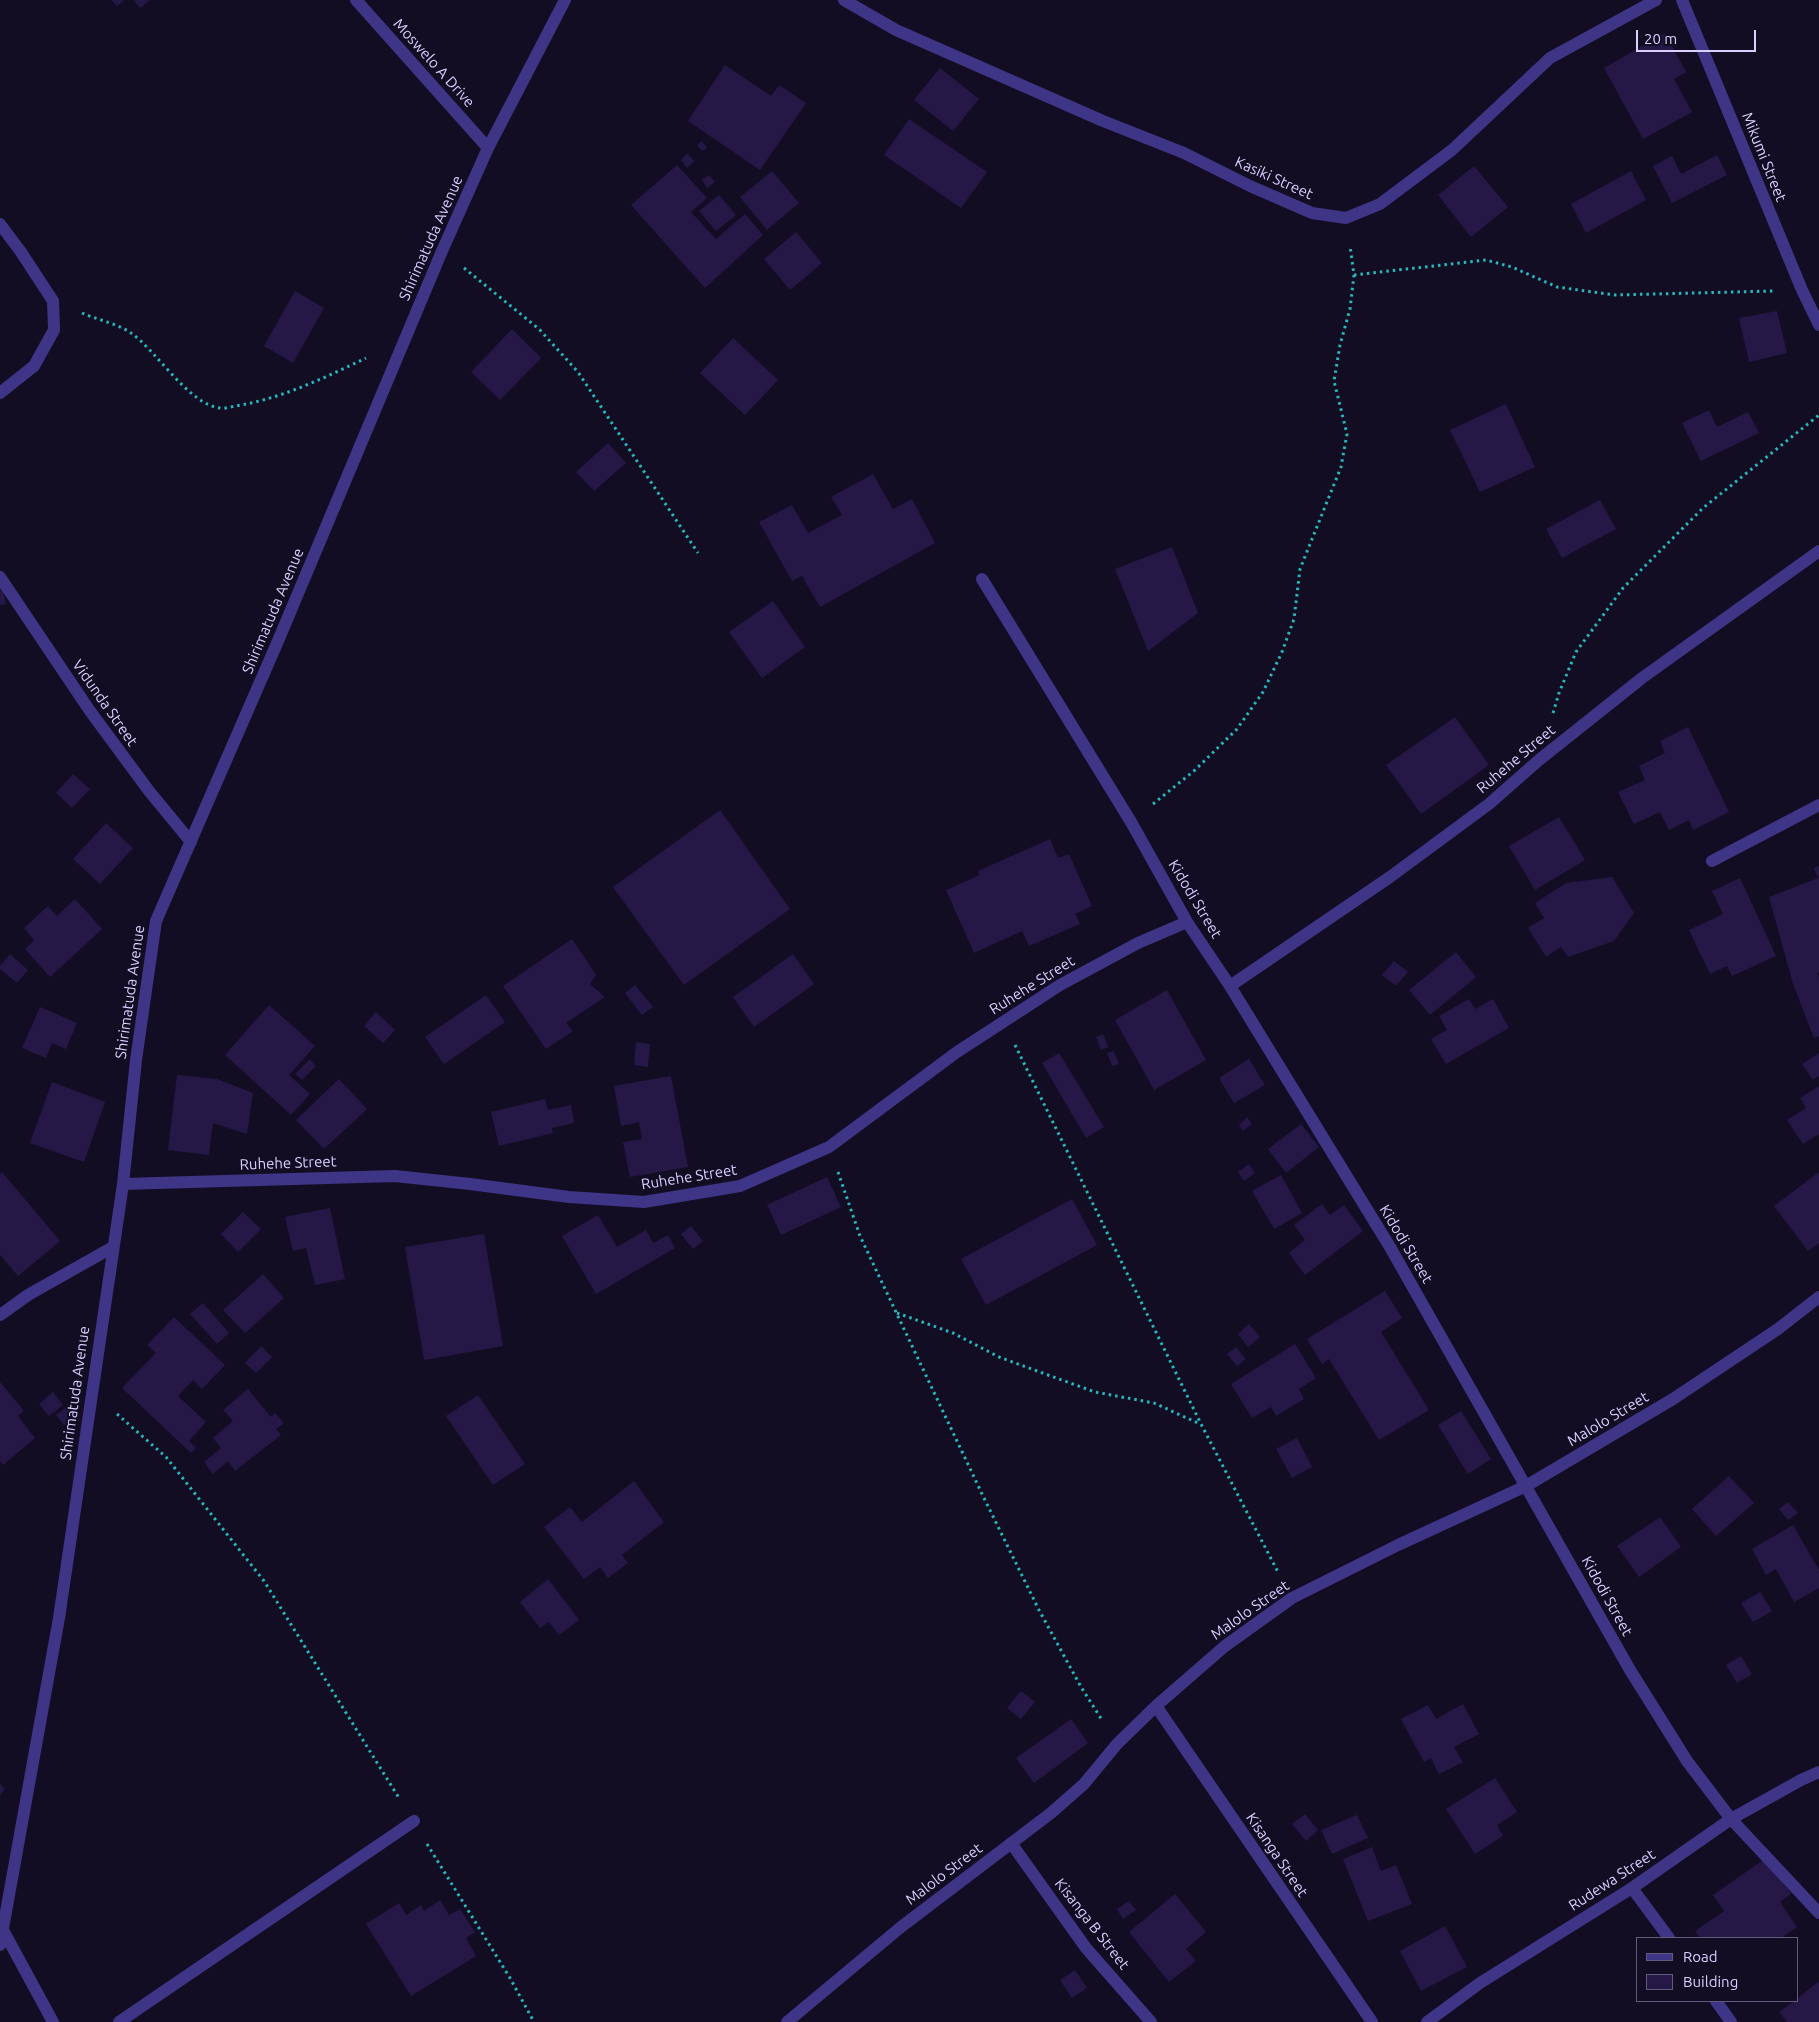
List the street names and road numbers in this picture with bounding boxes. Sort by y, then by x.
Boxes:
street label: Moswelo A Drive [390,15,478,111]
street label: Mikumi Street [1738,110,1790,204]
street label: Kasiki Street [1232,153,1316,203]
street label: Shirimatuda Avenue [395,173,467,303]
street label: Shirimatuda Avenue [238,545,308,677]
street label: Vidunda Street [69,656,141,750]
street label: Ruhehe Street [1473,721,1559,797]
street label: Kidodi Street [1165,856,1225,942]
street label: Shirimatuda Avenue [112,924,148,1060]
street label: Ruhehe Street [986,952,1078,1018]
street label: Ruhehe Street [239,1152,337,1174]
street label: Ruhehe Street [640,1161,738,1193]
street label: Kidodi Street [1376,1201,1436,1287]
street label: Shirimatuda Avenue [57,1325,93,1461]
street label: Malolo Street [1564,1388,1652,1450]
street label: Kidodi Street [1578,1553,1636,1639]
street label: Malolo Street [1207,1576,1293,1644]
street label: Kisanga Street [1242,1810,1312,1900]
street label: Malolo Street [902,1839,986,1909]
street label: Rudewa Street [1565,1845,1659,1915]
street label: Kisanga B Street [1051,1875,1133,1973]

